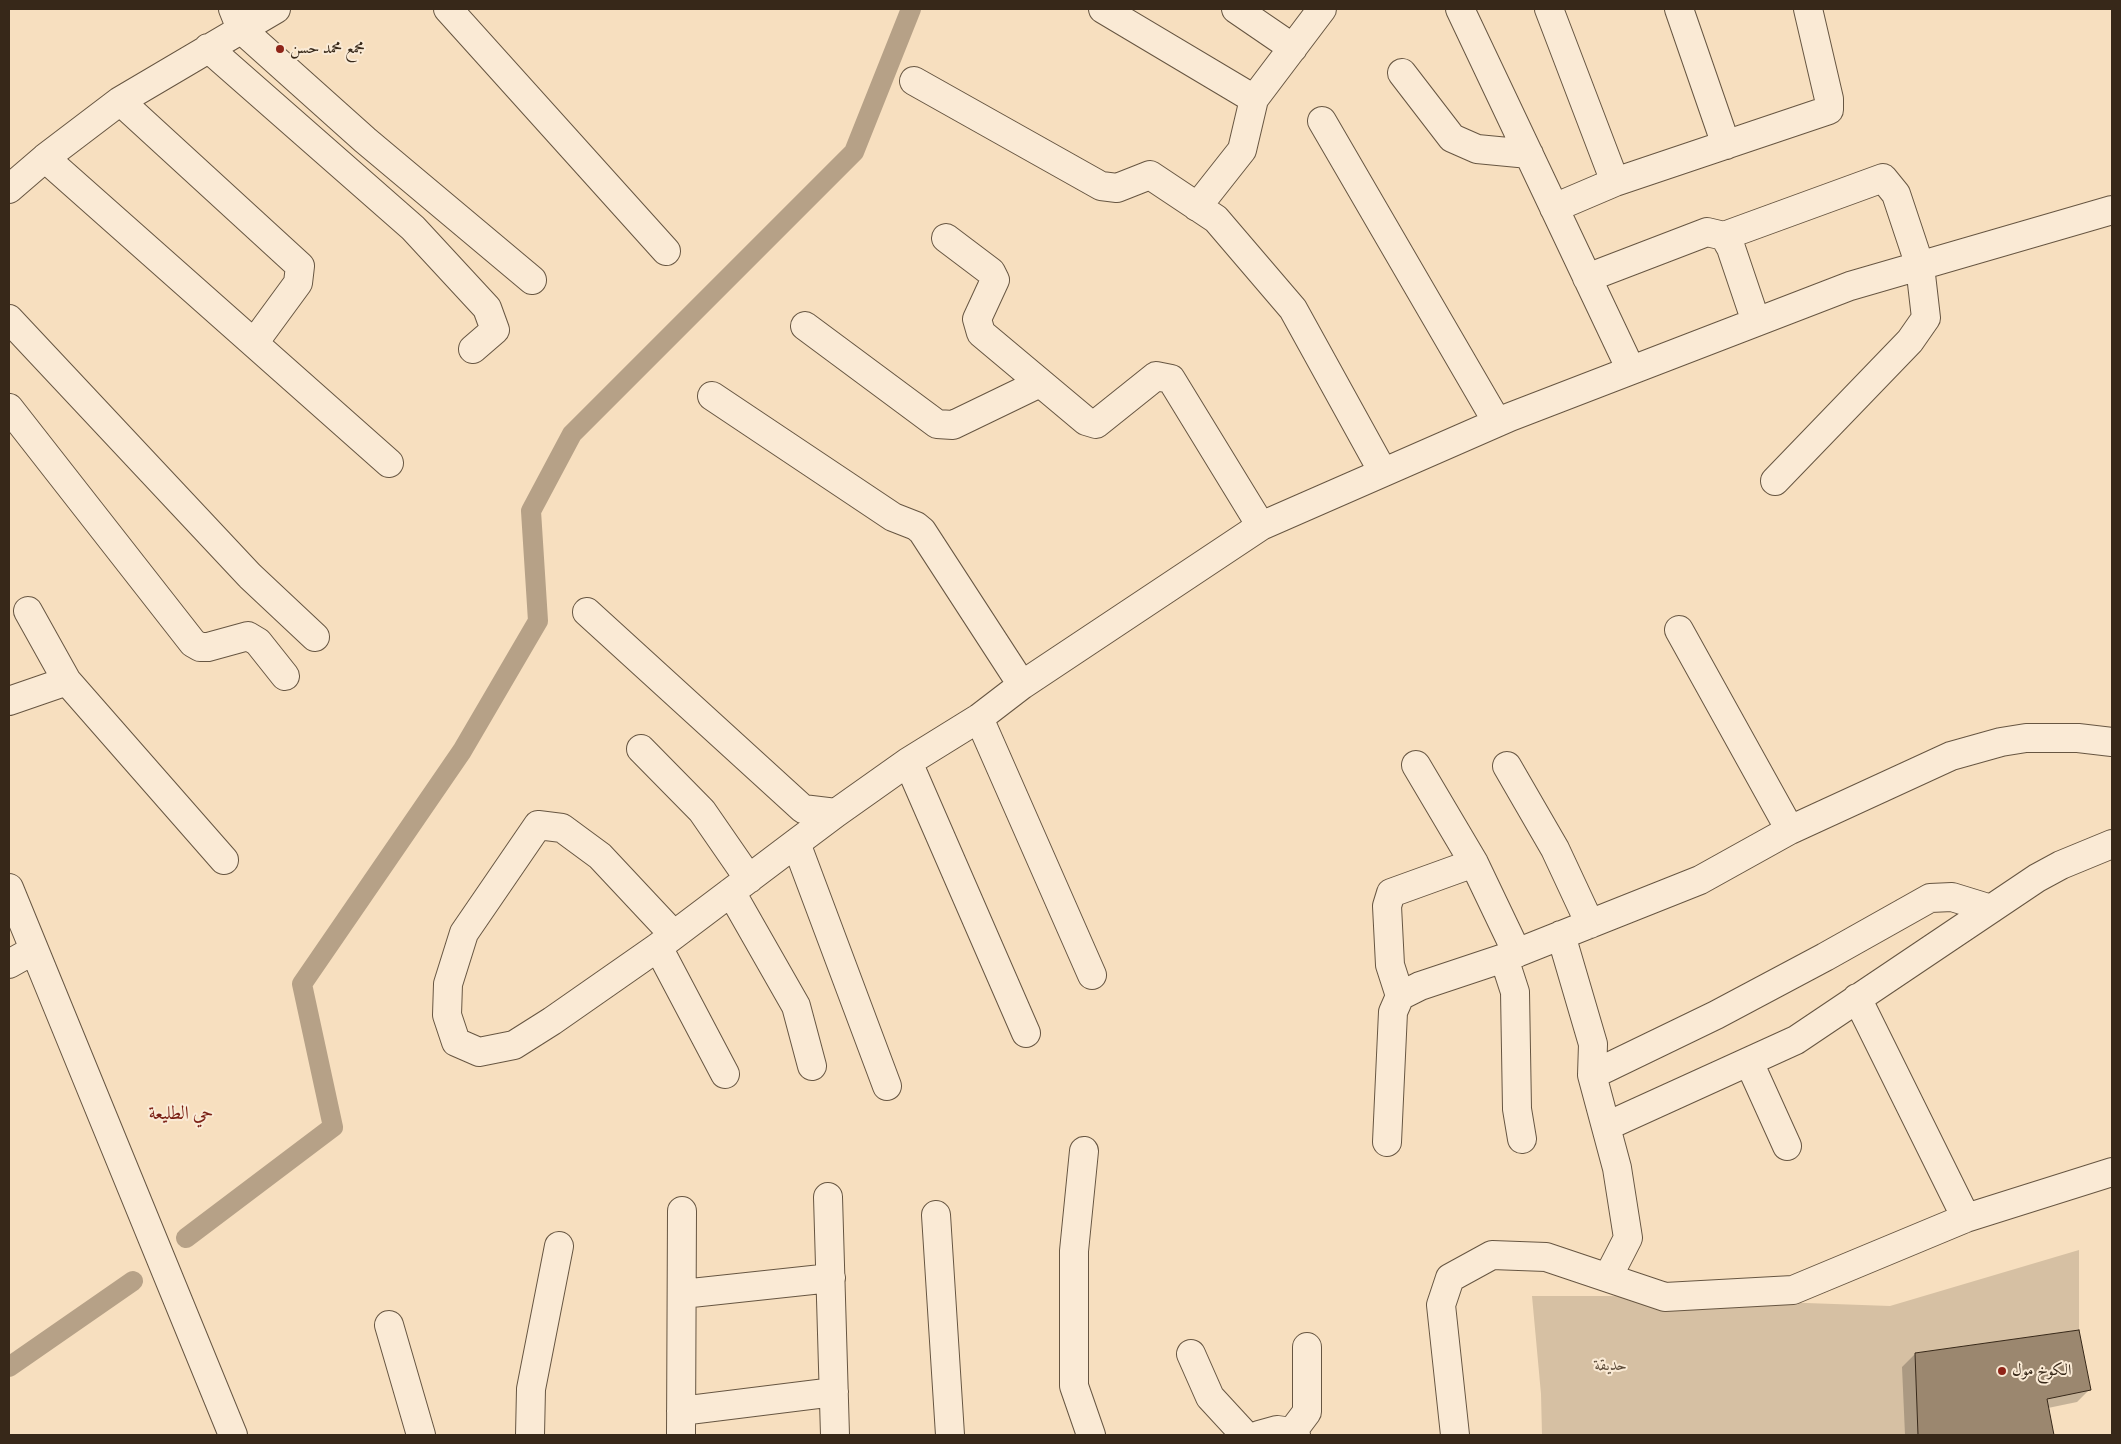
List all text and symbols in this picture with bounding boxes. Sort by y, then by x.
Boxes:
place label: مجمع محمد حسن [290,39,365,59]
marker: مجمع محمد حسن [274,43,286,55]
district label: حي الطليعة [148,1103,214,1125]
park label: حديقة [1595,1356,1627,1376]
place label: الكوخ مول [2012,1361,2071,1381]
marker: الكوخ مول [1996,1365,2008,1377]

